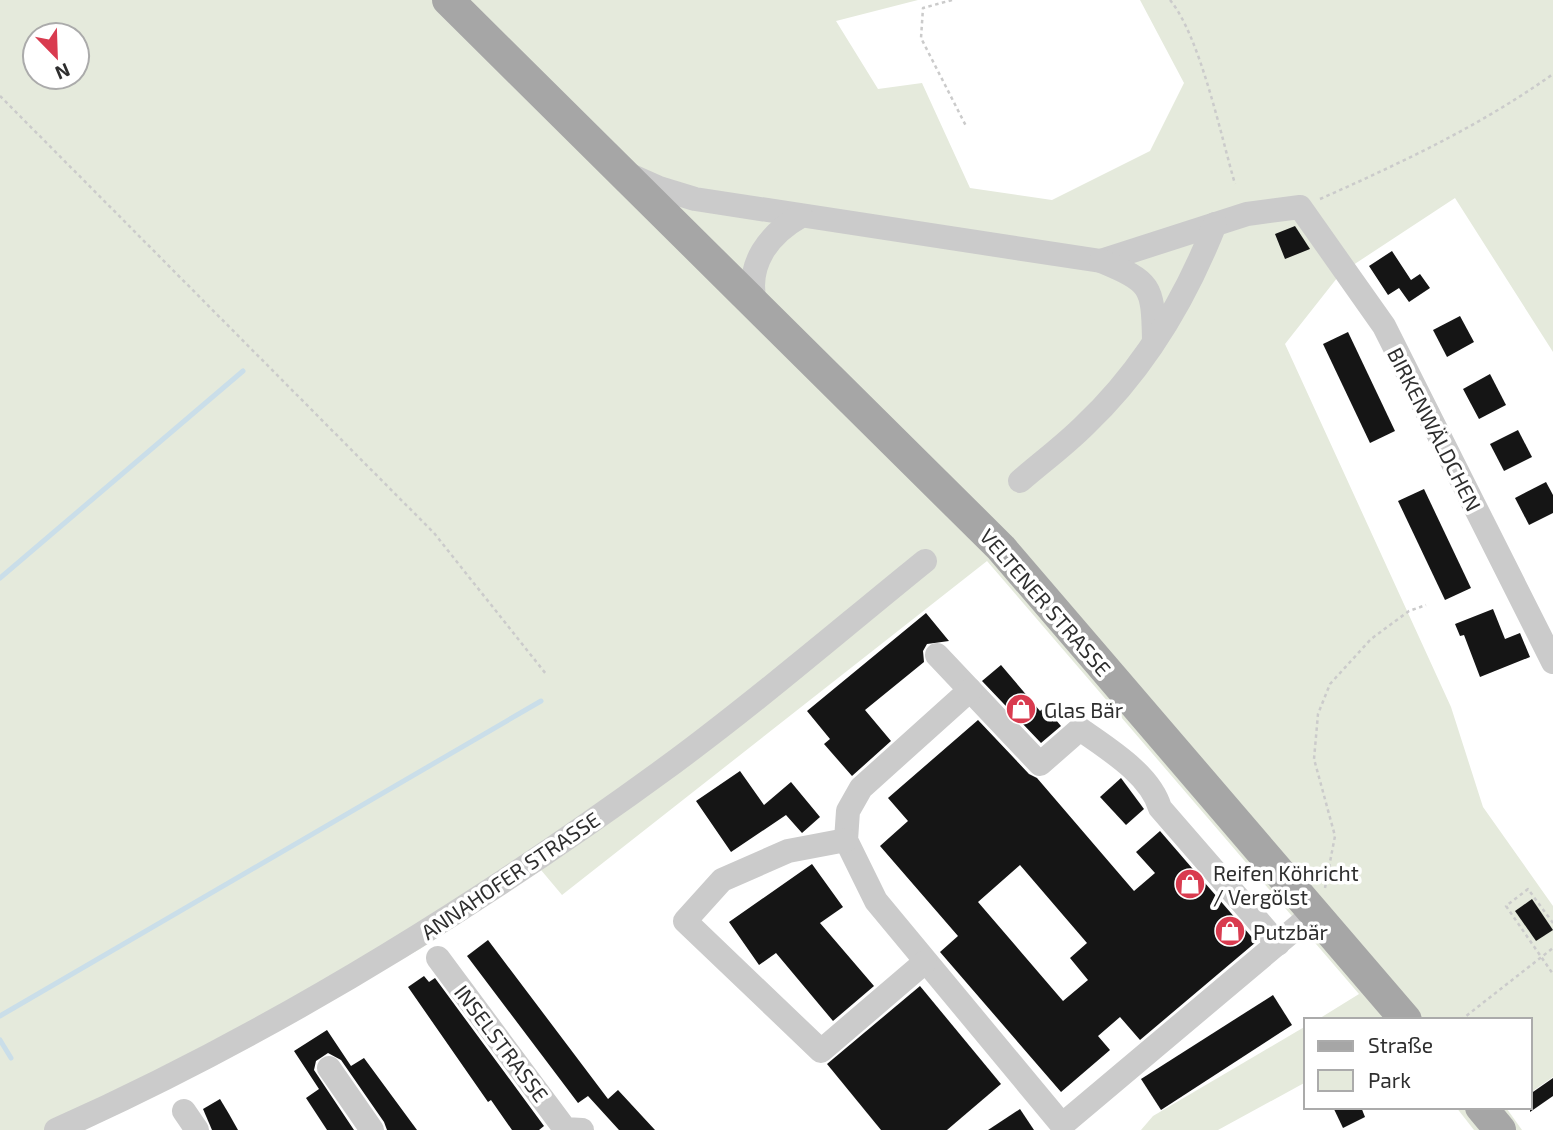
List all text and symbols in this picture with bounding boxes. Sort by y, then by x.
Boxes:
north arrow [21,21,91,91]
text: N [52,59,74,85]
street label: BIRKENWÄLDCHEN [1383,343,1487,515]
street label: VELTENER STRASSE [975,523,1117,681]
shop icon: Glas Bär [1004,692,1038,726]
place label: Glas Bär [1044,697,1124,722]
street label: ANNAHOFER STRASSE [416,806,604,944]
place label: Reifen Köhricht / Vergölst [1213,860,1359,909]
shop icon: Reifen Köhricht / Vergölst [1173,867,1207,901]
shop icon: Putzbär [1213,914,1247,948]
place label: Putzbär [1253,919,1329,944]
street label: INSELSTRASSE [450,980,554,1106]
legend [1304,1018,1532,1109]
text: Straße [1368,1032,1433,1057]
text: Park [1368,1067,1411,1092]

